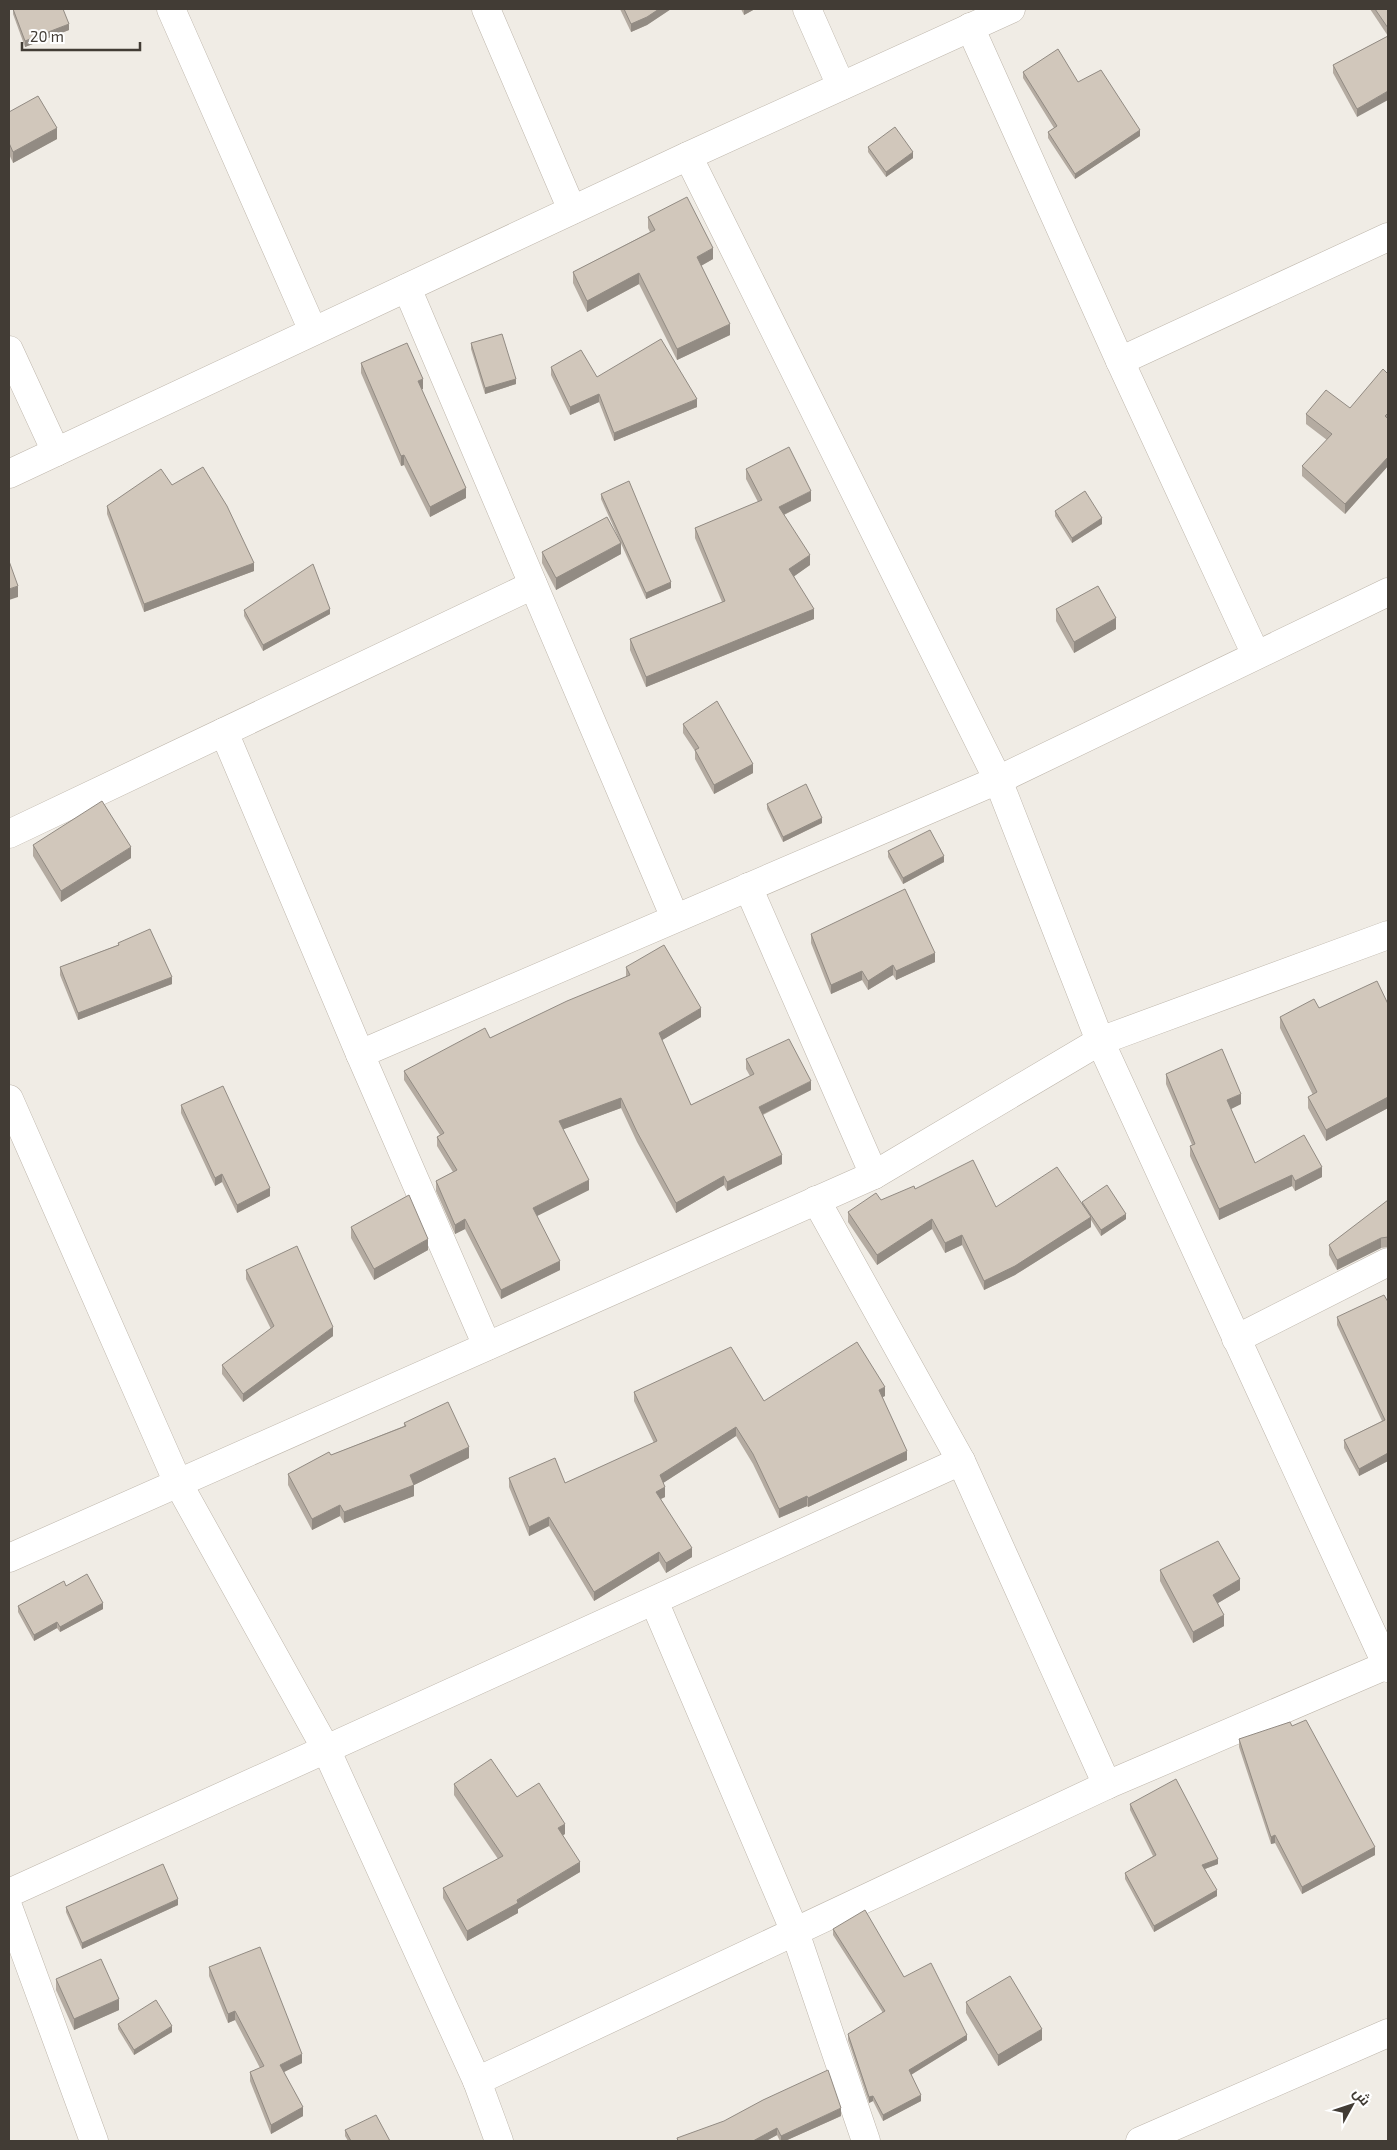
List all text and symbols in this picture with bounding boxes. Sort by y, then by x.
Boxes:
scale bar [22,20,140,52]
text: 20 m [30,27,64,45]
north arrow [1327,2080,1377,2130]
text: ش [1349,2084,1375,2109]

